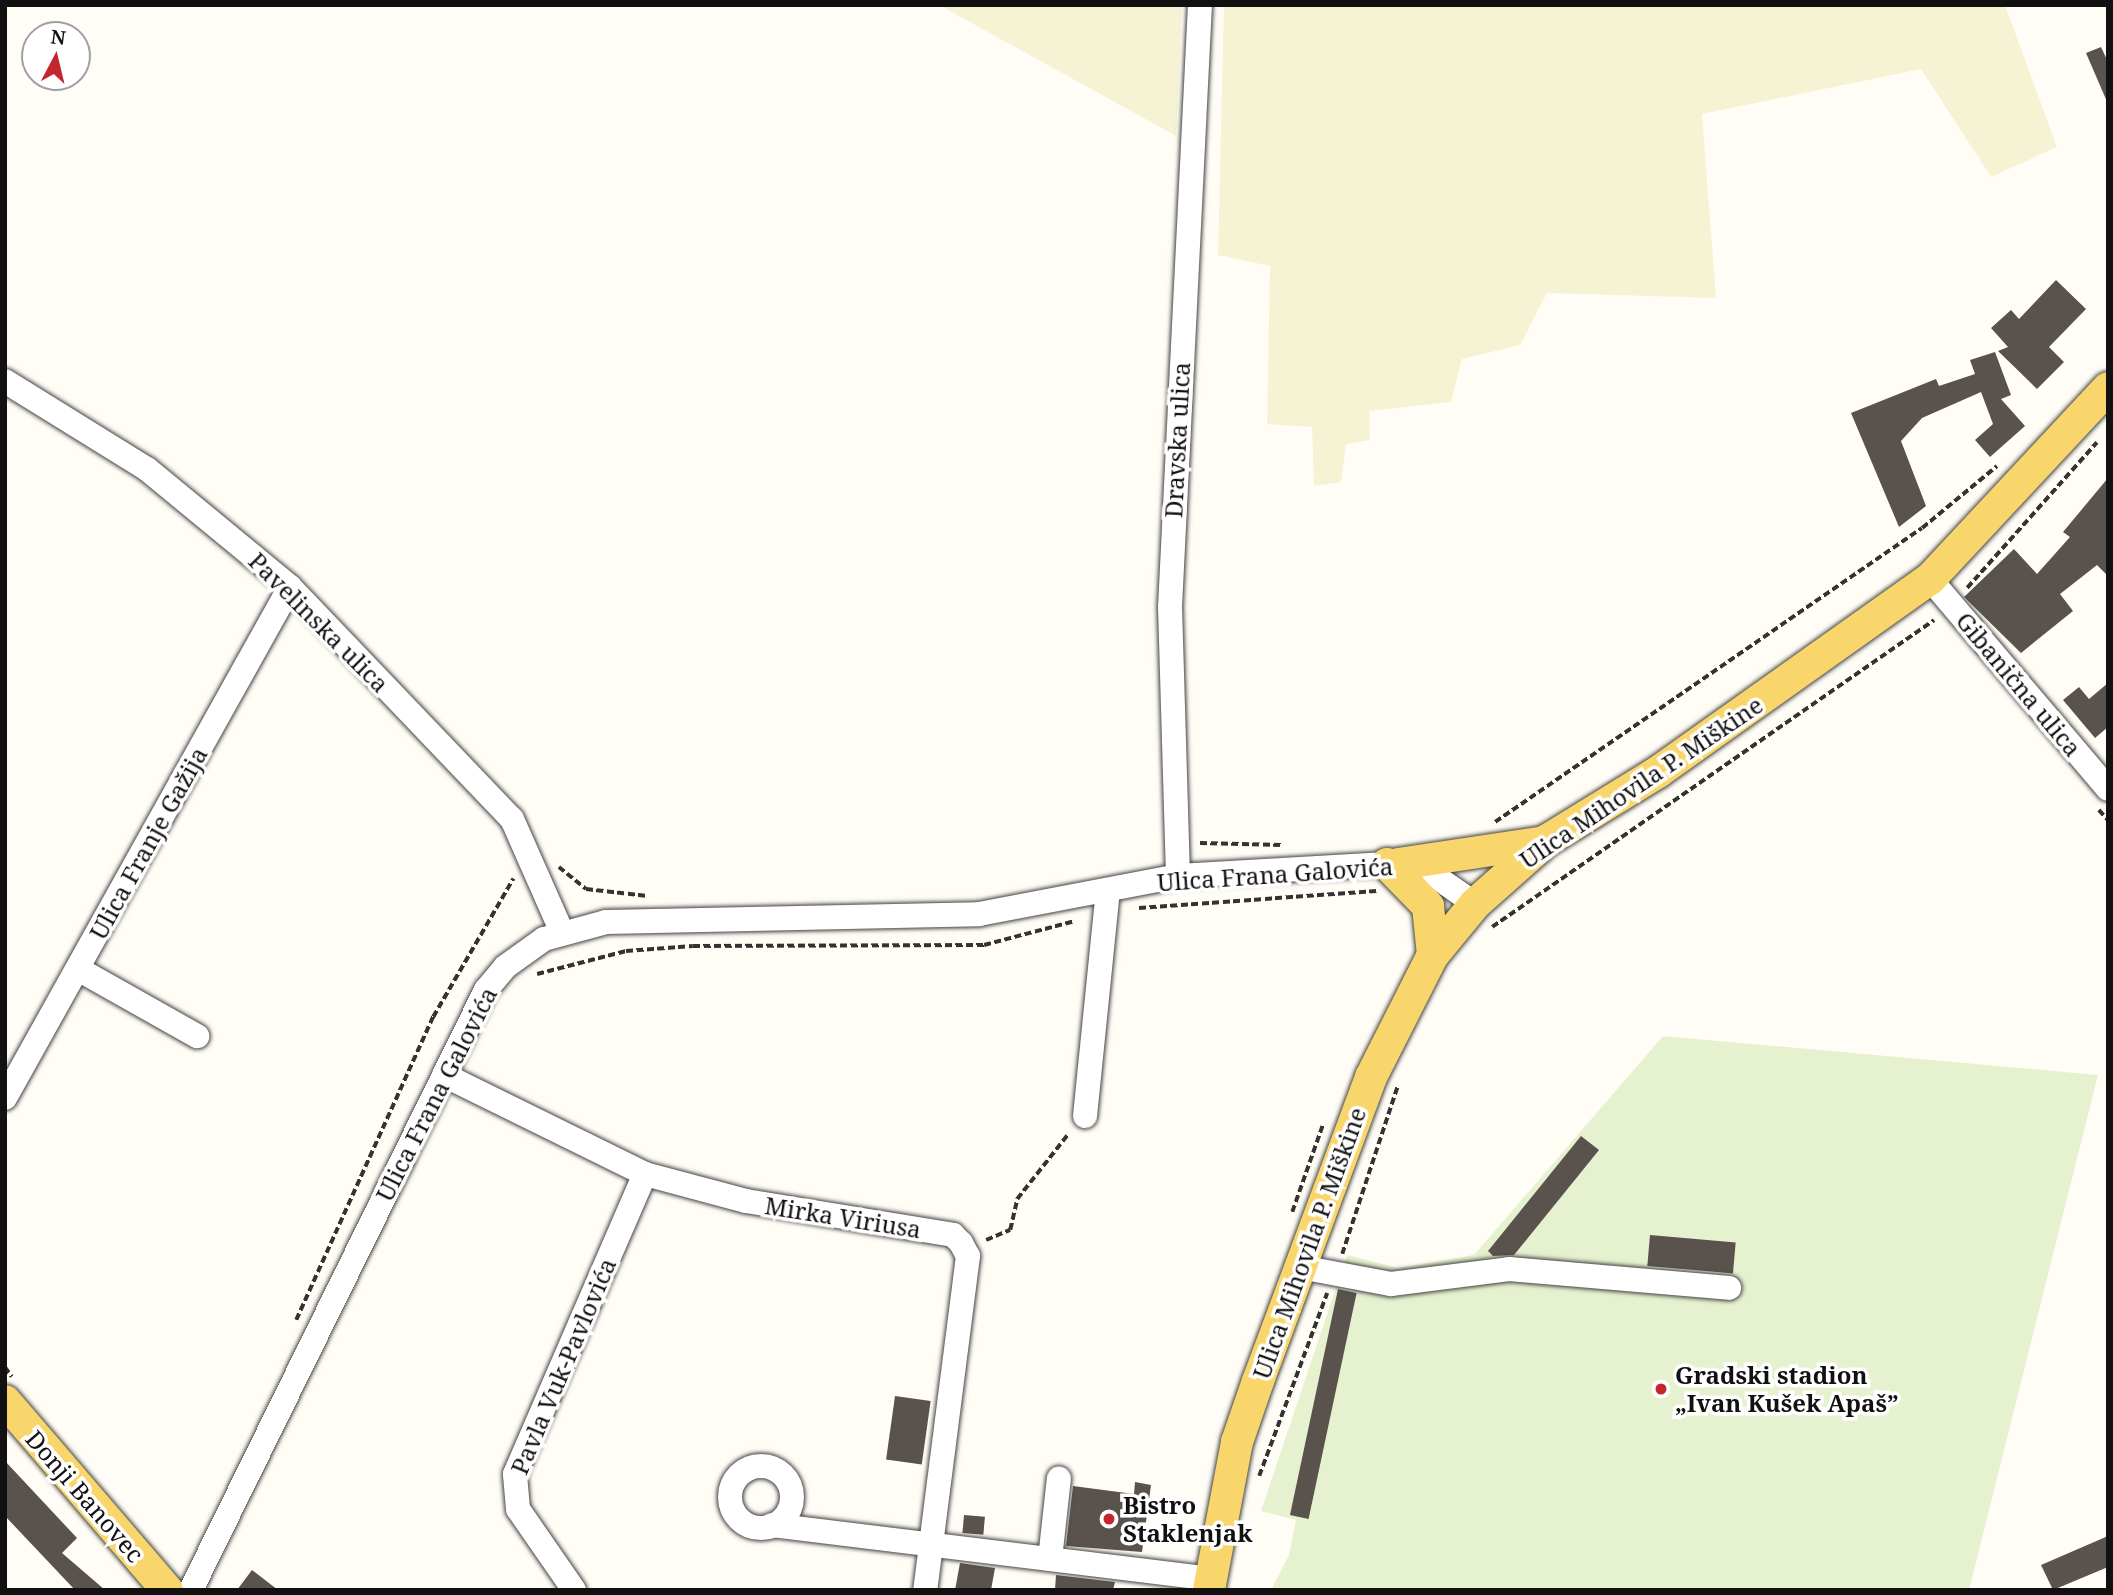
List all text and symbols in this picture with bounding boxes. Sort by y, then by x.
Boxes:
north arrow [21,21,91,91]
text: N [49,23,67,51]
street label: Dravska ulica [1159,361,1195,519]
street label: Pavelinska ulica [243,546,395,698]
street label: Gibanična ulica [1950,606,2088,762]
street label: Ulica Mihovila P. Miškine [1514,690,1768,874]
street label: Ulica Franje Gažija [83,742,213,944]
street label: Ulica Frana Galovića [1156,851,1394,897]
street label: Ulica Frana Galovića [369,982,503,1206]
street label: Ulica Mihovila P. Miškine [1246,1103,1372,1383]
street label: Mirka Viriusa [763,1190,923,1244]
street label: Pavla Vuk-Pavlovića [504,1254,622,1478]
place label: Gradski stadion „Ivan Kušek Apaš” [1675,1361,1899,1417]
marker: Gradski stadion „Ivan Kušek Apaš” [1653,1381,1669,1397]
street label: Donji Banovec [20,1424,150,1568]
place label: Bistro Staklenjak [1123,1491,1252,1547]
marker: Bistro Staklenjak [1101,1511,1117,1527]

